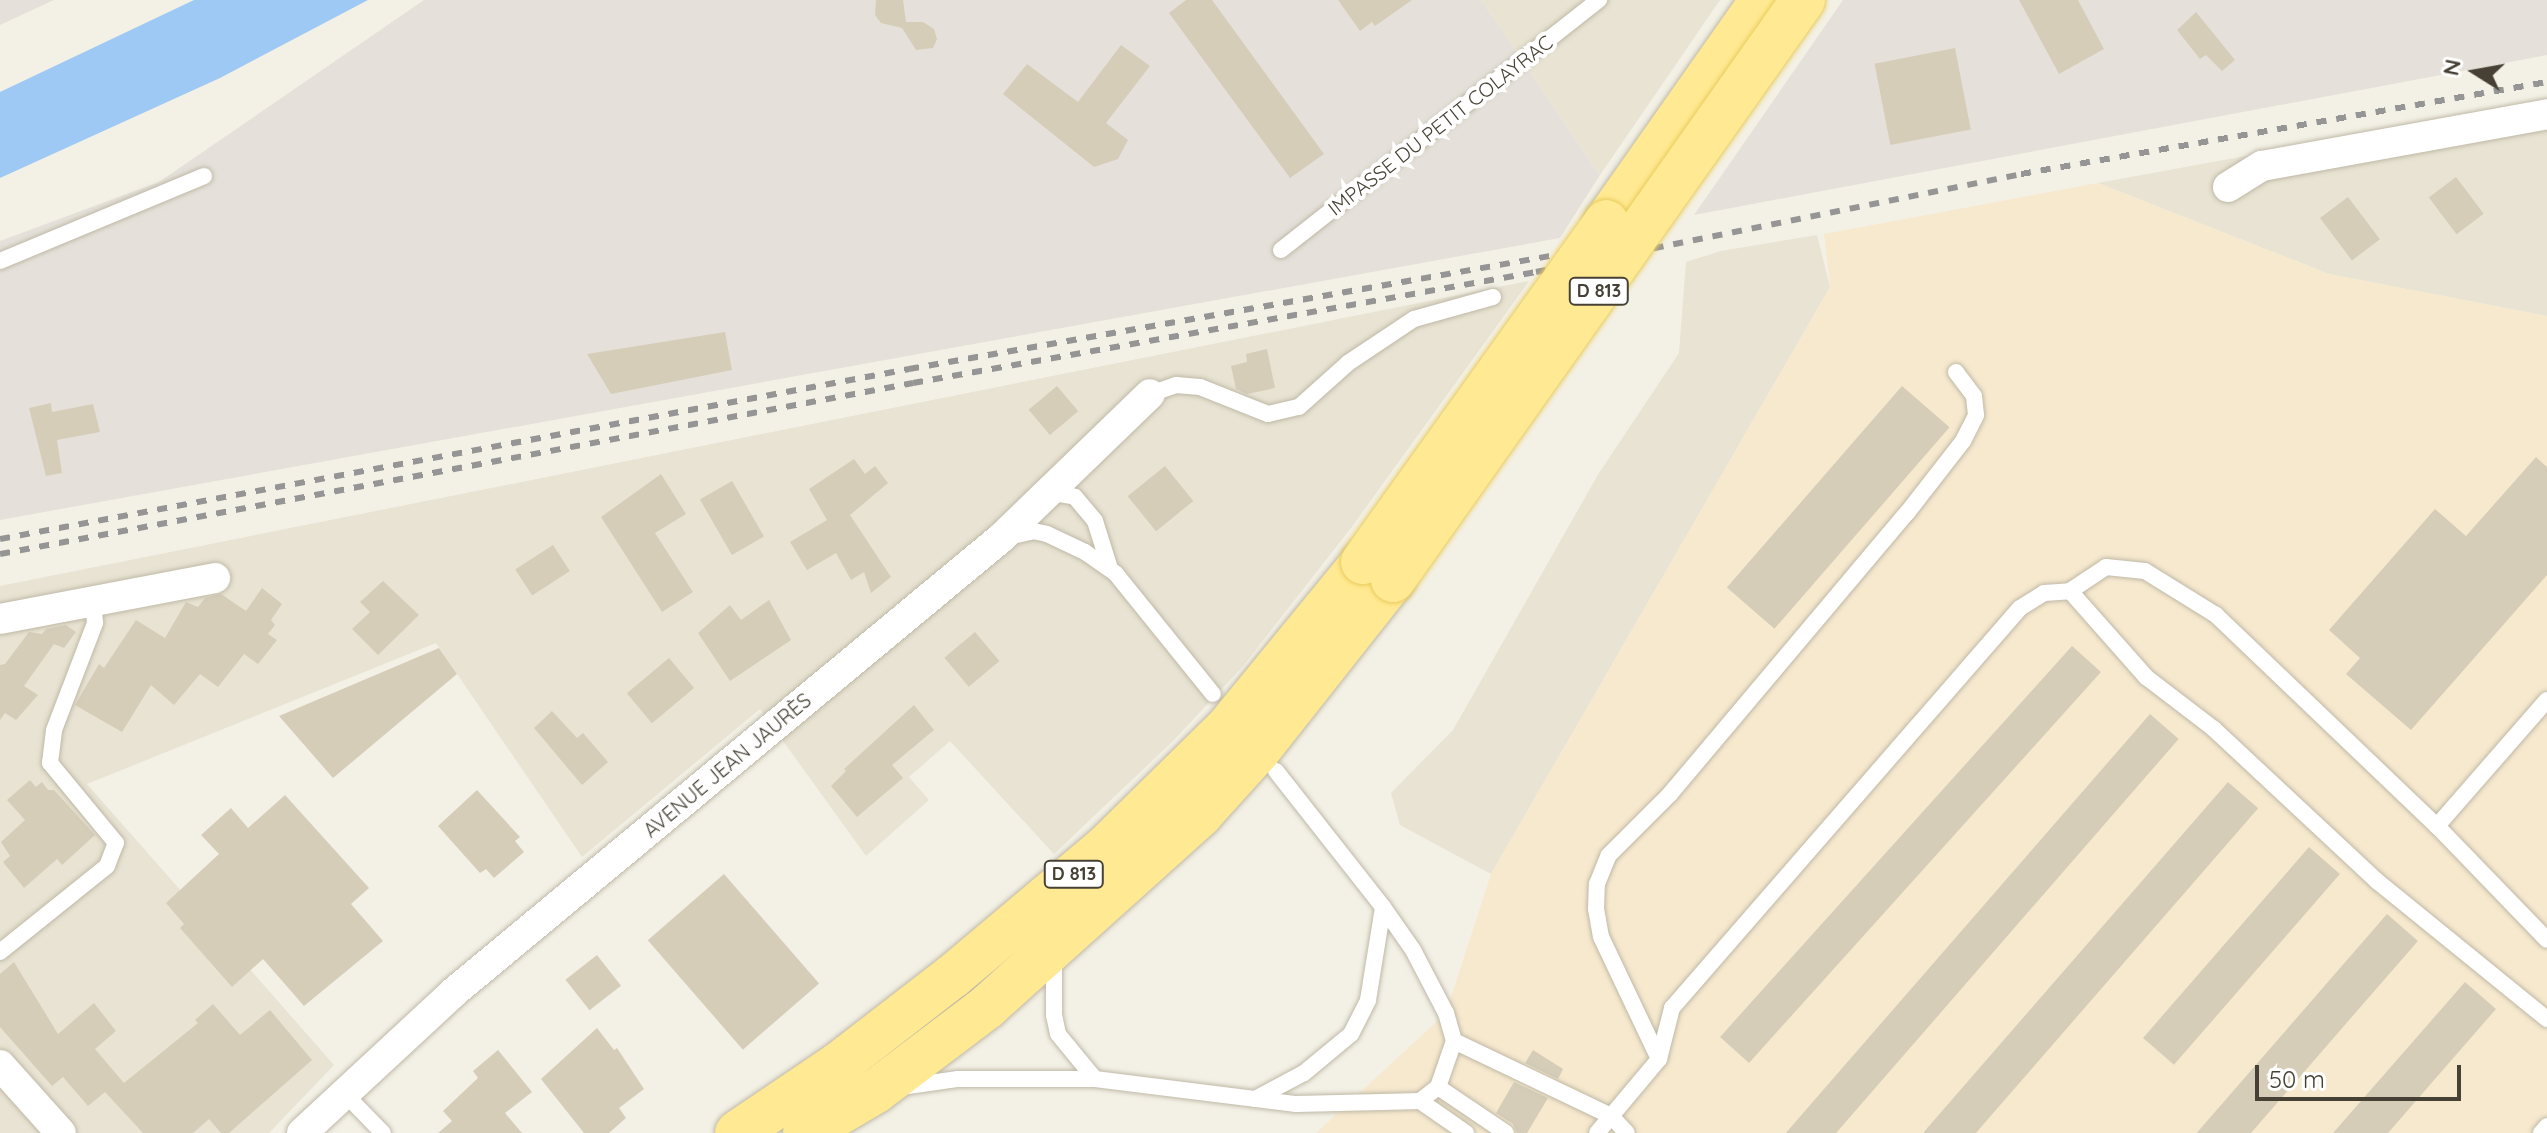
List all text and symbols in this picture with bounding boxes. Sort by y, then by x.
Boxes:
street label: IMPASSE DU PETIT COLAYRAC [1323,30,1557,220]
north arrow [2435,32,2515,112]
text: N [2436,57,2467,78]
road number: D 813 [1567,277,1631,305]
street label: AVENUE JEAN JAURÈS [638,688,816,842]
road number: D 813 [1042,860,1106,888]
scale bar [2259,1049,2465,1099]
text: 50 m [2269,1064,2325,1094]

